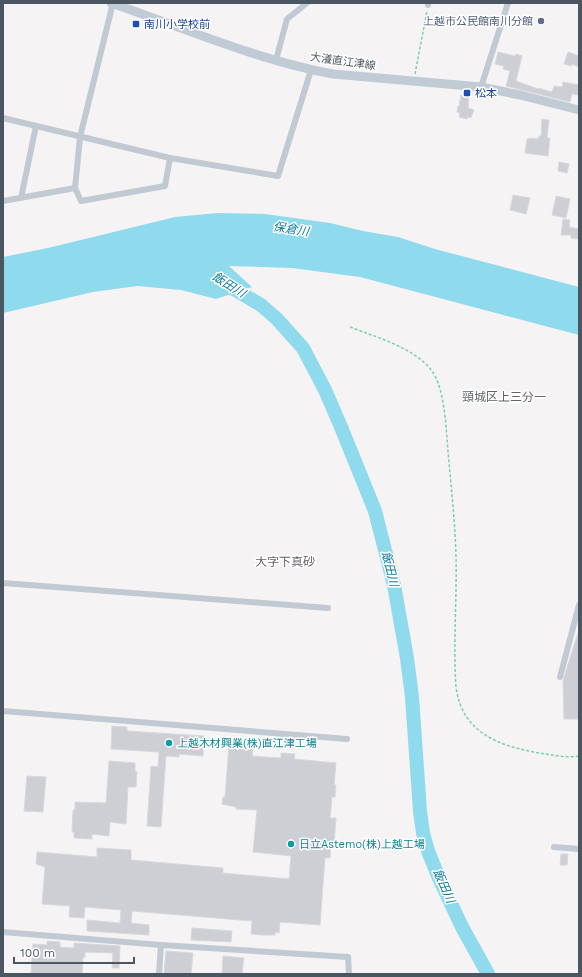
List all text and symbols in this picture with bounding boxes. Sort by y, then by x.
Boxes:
place label: 上越市公民館南川分館 [423,15,533,28]
marker: 上越市公民館南川分館 [536,16,546,26]
place label: 南川小学校前 [144,18,210,31]
marker: 南川小学校前 [131,19,141,29]
street label: 大瀁直江津線 [309,50,377,73]
place label: 松本 [475,87,497,100]
marker: 松本 [462,88,472,98]
water label: 保倉川 [272,219,312,239]
water label: 飯田川 [210,270,250,302]
district label: 頸城区上三分一 [462,390,546,404]
water label: 飯田川 [379,550,402,590]
district label: 大字下真砂 [255,555,315,569]
place label: 上越木材興業(株)直江津工場 [177,737,317,750]
marker: 上越木材興業(株)直江津工場 [164,738,174,748]
place label: 日立Astemo(株)上越工場 [299,838,425,851]
marker: 日立Astemo(株)上越工場 [286,839,296,849]
water label: 飯田川 [430,867,459,907]
scale bar [14,939,134,965]
text: 100 m [20,946,55,960]

